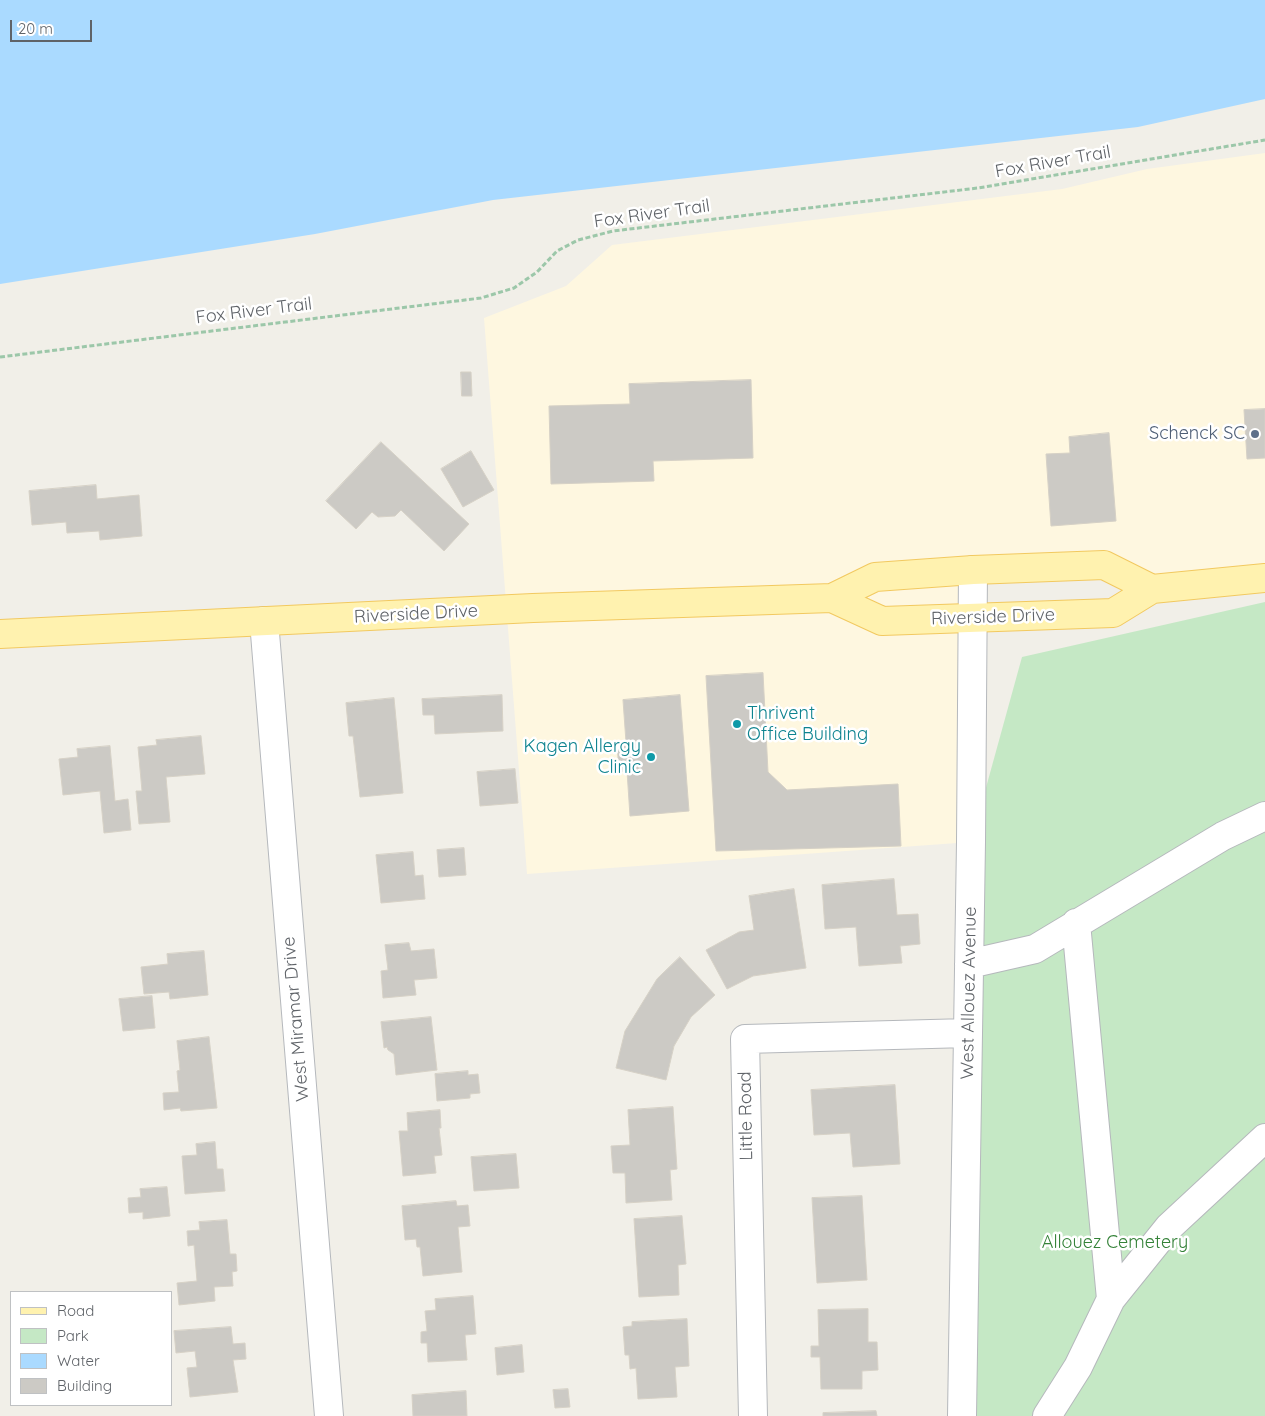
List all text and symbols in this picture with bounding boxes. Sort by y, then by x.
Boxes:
scale bar [12,10,95,42]
text: 20 m [18,19,53,38]
street label: Fox River Trail [994,141,1112,183]
street label: Fox River Trail [593,195,711,233]
street label: Fox River Trail [195,293,313,329]
place label: Schenck SC [1149,423,1245,445]
marker: Schenck SC [1249,428,1261,440]
street label: Riverside Drive [353,600,479,628]
street label: Riverside Drive [931,604,1055,630]
place label: Thrivent Office Building [747,703,868,746]
marker: Thrivent Office Building [731,718,743,730]
place label: Kagen Allergy Clinic [524,736,641,779]
marker: Kagen Allergy Clinic [645,751,657,763]
street label: West Allouez Avenue [957,906,981,1080]
street label: West Miramar Drive [278,936,314,1102]
street label: Little Road [734,1071,758,1161]
park label: Allouez Cemetery [1042,1232,1188,1254]
legend [10,1291,172,1406]
text: Road [57,1301,94,1320]
text: Park [57,1326,89,1345]
text: Water [57,1351,100,1370]
text: Building [57,1376,112,1395]

